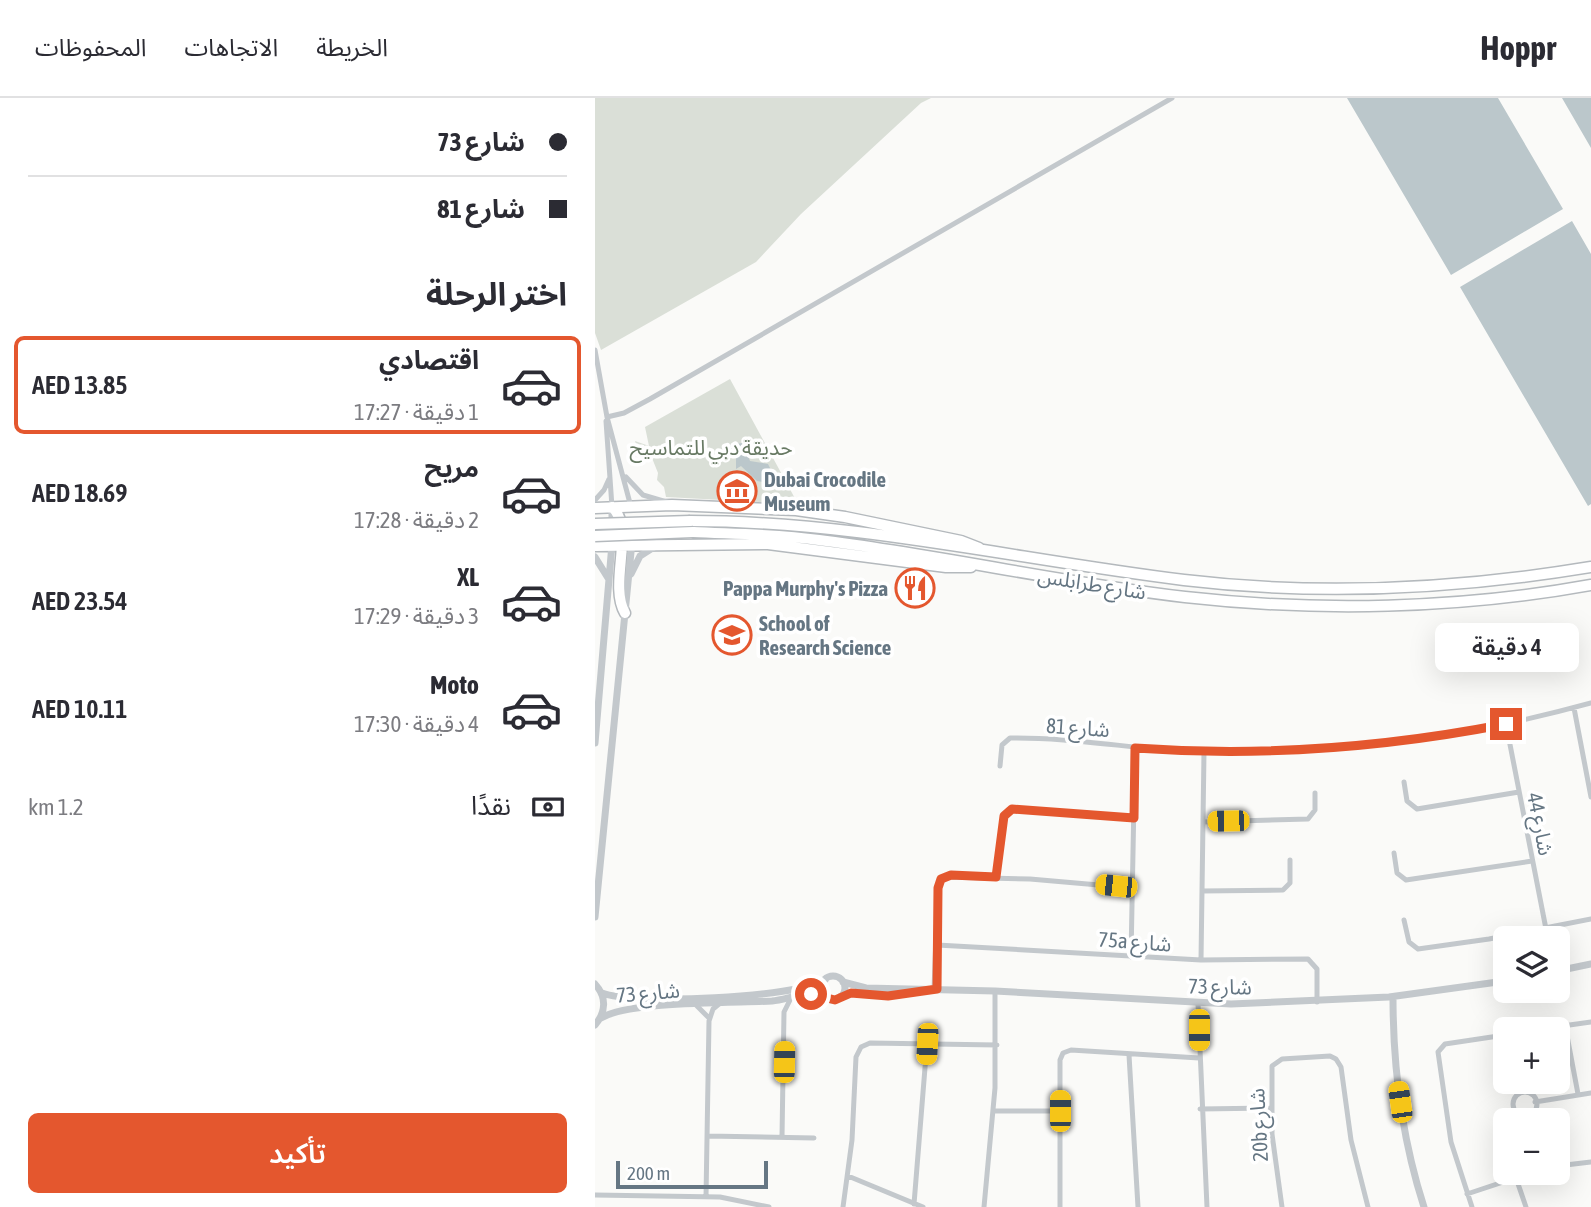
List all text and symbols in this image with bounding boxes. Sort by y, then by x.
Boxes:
text: Hoppr [1480,29,1556,67]
text: المحفوظات [35,34,146,61]
text: الاتجاهات [184,34,278,61]
text: الخريطة [316,34,388,61]
text: شارع 73 [437,127,525,157]
text: شارع 81 [437,194,525,224]
text: اختر الرحلة [426,275,567,312]
text: اقتصادي [379,345,479,375]
icon: car [500,354,563,417]
text: AED 13.85 [32,370,127,400]
text: 1 دقيقة · 17:27 [354,399,479,425]
park label: حديقة دبي للتماسيح [629,435,793,464]
text: مريح [424,453,479,483]
icon: car [500,462,563,525]
place label: Dubai Crocodile Museum [764,467,886,515]
museum icon: Dubai Crocodile Museum [716,470,758,512]
text: AED 18.69 [32,478,127,508]
text: 2 دقيقة · 17:28 [354,507,479,533]
text: XL [457,562,479,592]
street label: شارع طرابلس [1035,563,1148,607]
restaurant icon: Pappa Murphy's Pizza [894,567,936,609]
icon: car [500,570,563,633]
place label: Pappa Murphy's Pizza [723,576,888,600]
text: AED 23.54 [32,586,127,616]
text: 3 دقيقة · 17:29 [354,603,479,629]
place label: School of Research Science [759,611,891,659]
school or university icon: School of Research Science [711,614,753,656]
callout: 4 دقيقة [1434,622,1578,672]
text: 4 دقيقة [1472,634,1542,660]
text: Moto [430,670,479,700]
icon: car [500,678,563,741]
text: AED 10.11 [32,694,127,724]
route end [1490,708,1522,740]
text: 4 دقيقة · 17:30 [354,711,479,737]
street label: شارع 81 [1045,713,1111,745]
icon: cash [529,788,567,826]
text: نقدًا [471,791,511,821]
street label: شارع 44 [1519,791,1559,858]
text: 1.2 km [28,794,84,820]
car [1207,810,1250,832]
car [1095,873,1138,899]
street label: 75a شارع [1097,926,1172,960]
map controls [1493,926,1570,1185]
button: layers [1493,926,1570,1003]
street label: شارع 73 [1188,973,1252,1003]
street label: شارع 73 [615,977,681,1011]
route start [795,978,827,1010]
car [1189,1009,1210,1051]
button: + [1493,1017,1570,1094]
car [916,1022,939,1066]
car [774,1041,795,1083]
car [1387,1080,1414,1124]
street label: 20b شارع [1244,1087,1276,1162]
car [1050,1090,1071,1132]
button: − [1493,1108,1570,1185]
button: تأكيد [28,1113,567,1193]
scale bar [616,1158,768,1190]
text: 200 m [627,1162,670,1184]

